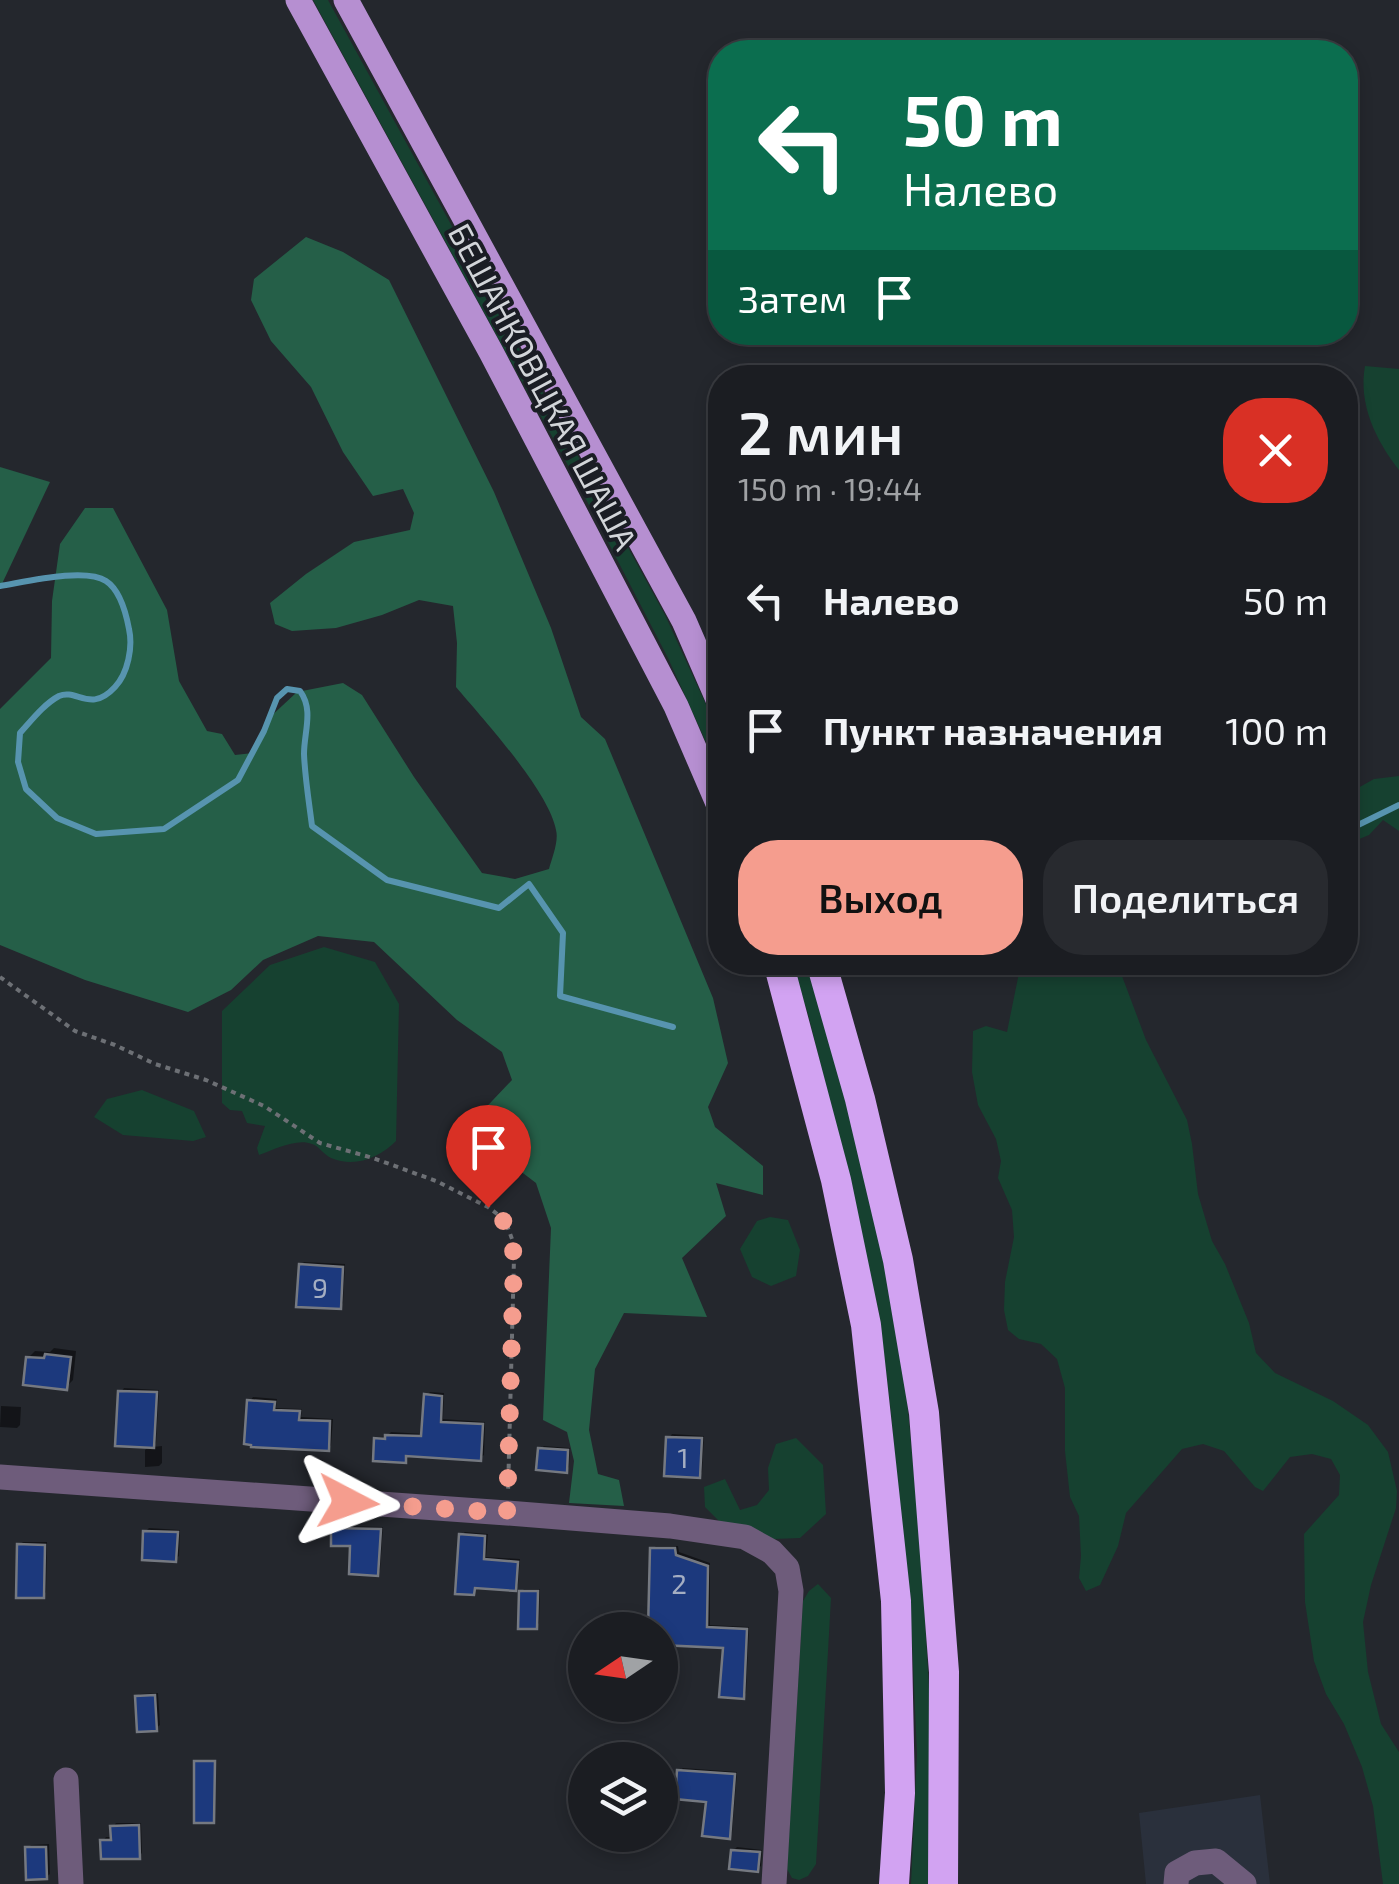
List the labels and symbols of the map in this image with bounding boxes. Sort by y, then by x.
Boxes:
street label: БЕШАНКОВІЦКАЯ ШАША [442,216,646,556]
pin [446,1105,531,1208]
house number: 9 [312,1270,328,1304]
house number: 1 [677,1440,689,1474]
position arrow [296,1450,400,1554]
house number: 2 [671,1566,687,1600]
north arrow [568,1612,678,1722]

